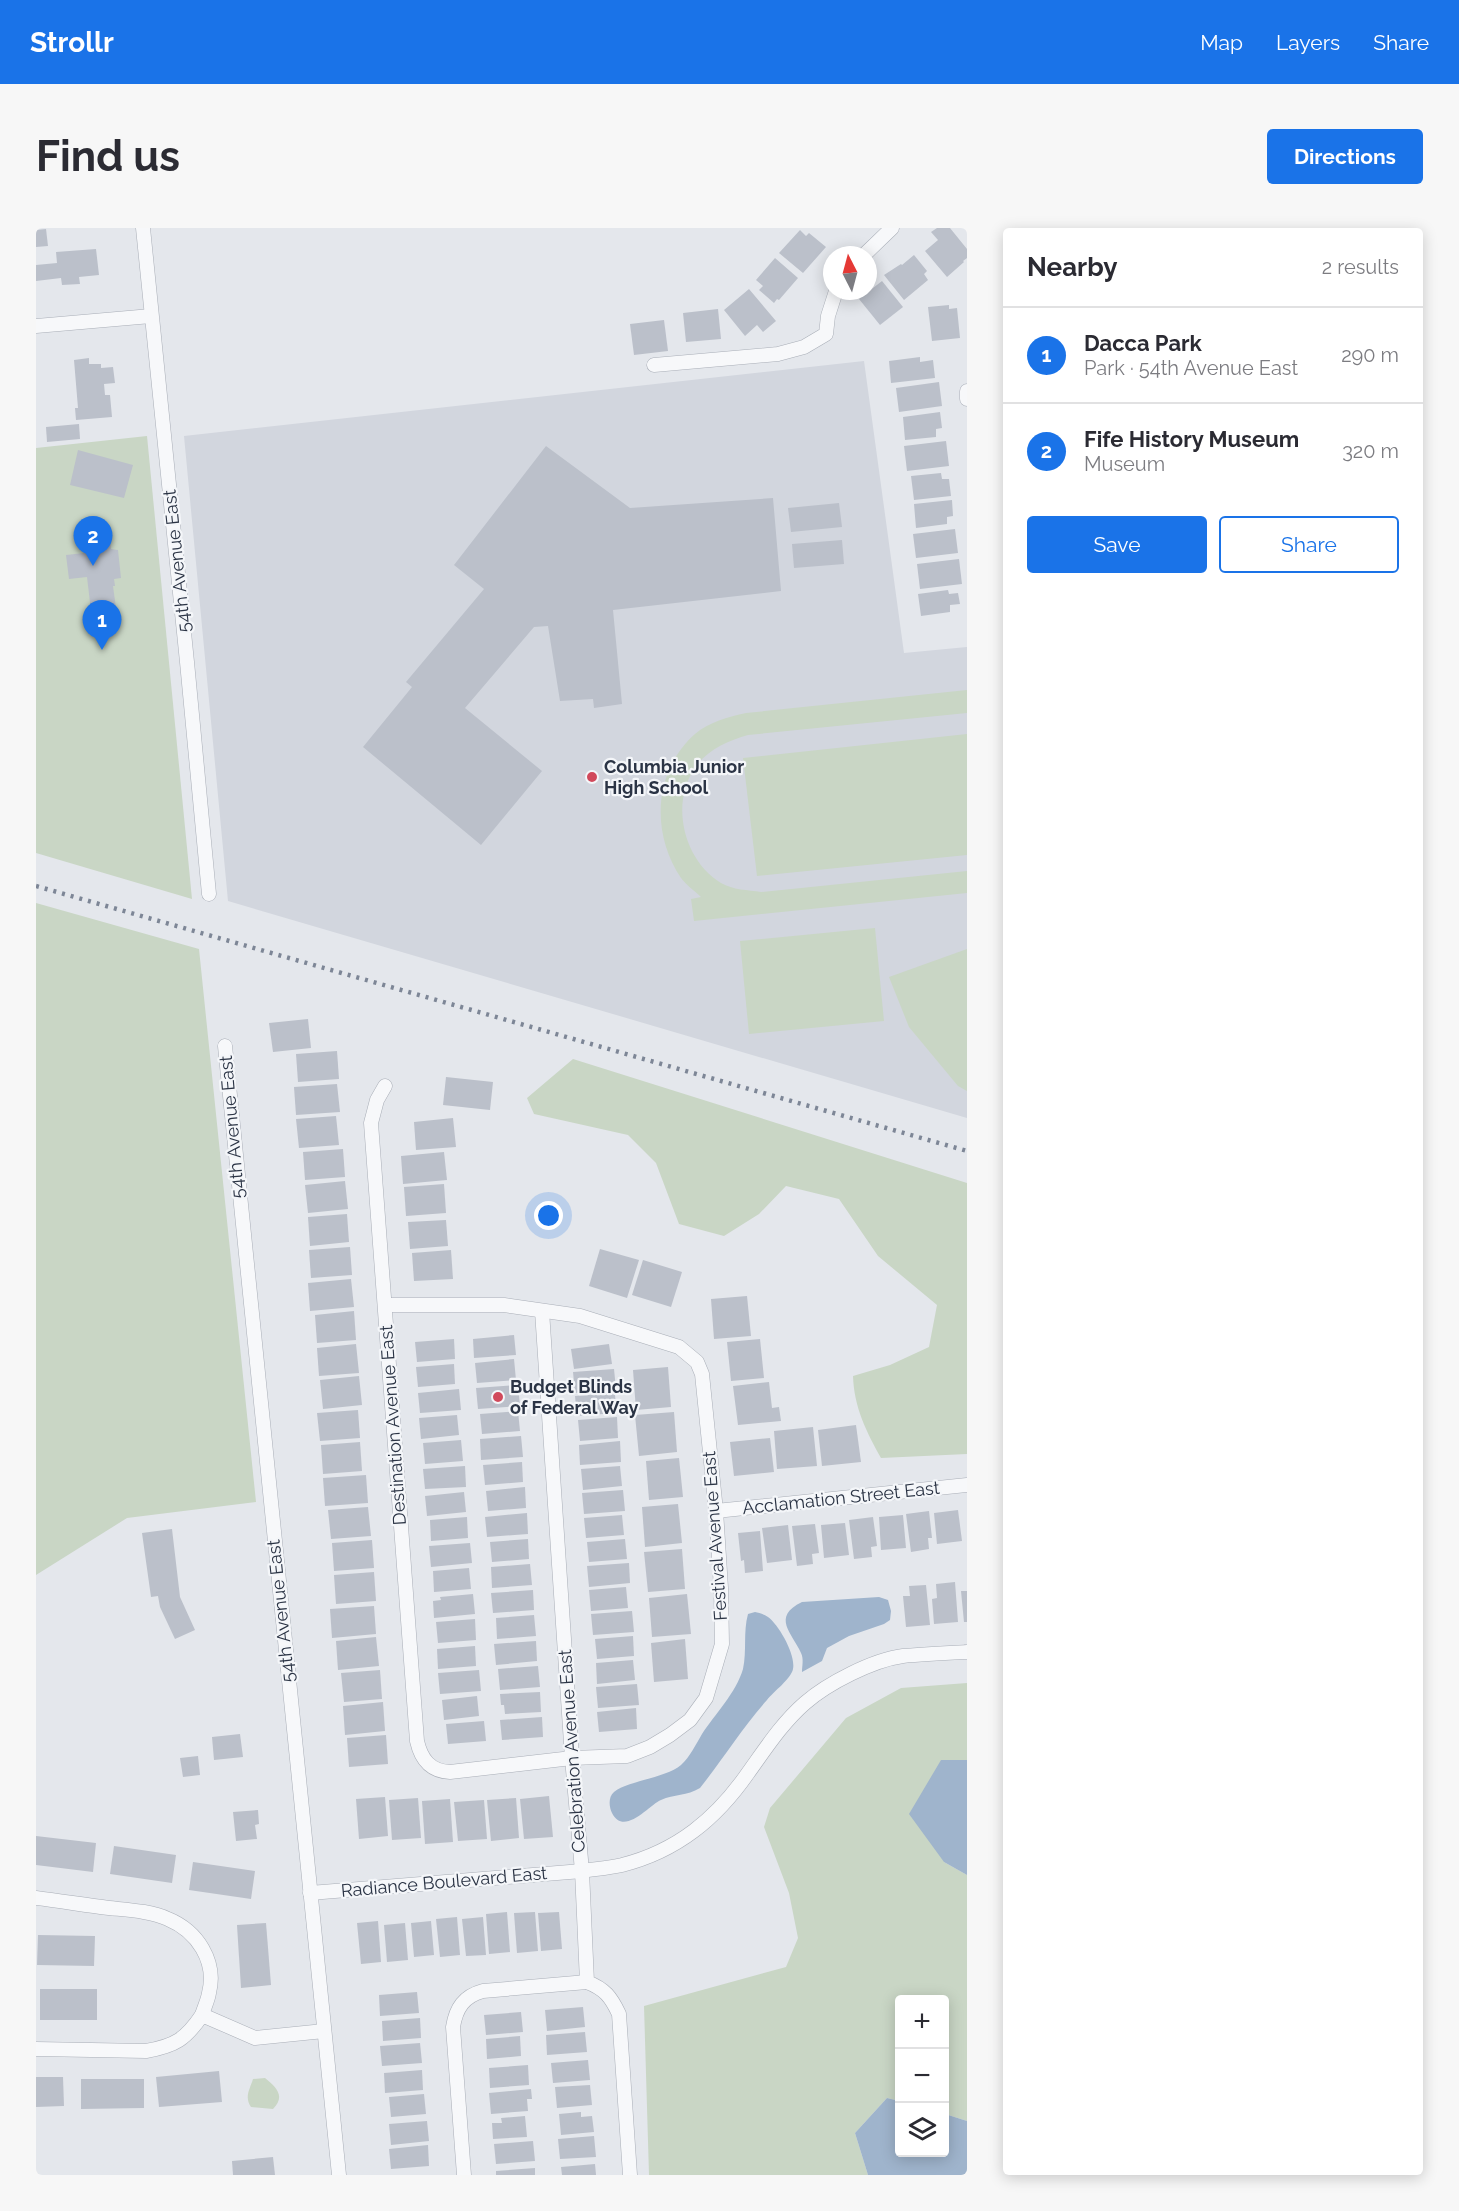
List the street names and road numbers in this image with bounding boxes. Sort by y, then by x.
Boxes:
street label: 54th Avenue East [159,489,194,633]
street label: 54th Avenue East [215,1055,248,1199]
street label: Destination Avenue East [375,1324,410,1526]
street label: Festival Avenue East [698,1451,731,1622]
street label: Acclamation Street East [741,1477,941,1518]
street label: 54th Avenue East [263,1539,298,1683]
street label: Celebration Avenue East [554,1649,589,1853]
street label: Radiance Boulevard East [340,1862,548,1901]

